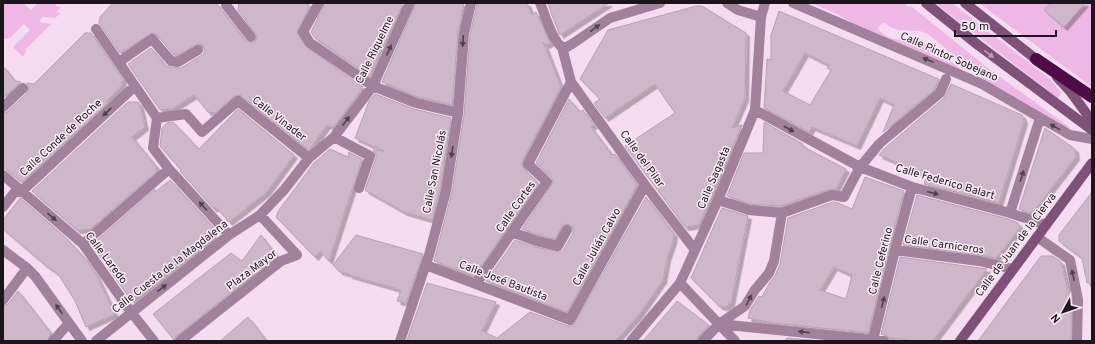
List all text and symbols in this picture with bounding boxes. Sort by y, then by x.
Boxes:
scale bar [955,12,1056,38]
street label: Calle Riquelme [353,14,398,86]
text: 50 m [961,19,989,35]
one-way arrow [590,24,600,32]
street label: Calle Pintor Sobejano [898,29,1000,85]
one-way arrow [460,35,467,47]
one-way arrow [386,44,392,56]
one-way arrow [984,49,994,57]
one-way arrow [923,57,934,63]
street label: Calle Vinader [249,93,310,145]
street label: Calle Conde de Roche [17,96,105,180]
one-way arrow [102,107,112,117]
one-way arrow [342,115,350,126]
one-way arrow [1050,123,1061,130]
one-way arrow [783,126,795,132]
street label: Calle del Pilar [616,128,668,191]
street label: Calle San Nicolás [420,129,450,215]
street label: Calle Sagasta [695,144,734,211]
one-way arrow [449,146,455,158]
street label: Calle Federico Balart [894,161,996,203]
one-way arrow [1019,170,1025,182]
street label: Calle Cortes [493,178,539,236]
one-way arrow [927,190,939,196]
street label: Calle de Juan de la Cierva [972,190,1060,300]
one-way arrow [198,201,208,211]
street label: Calle Julián Calvo [570,206,624,288]
one-way arrow [47,212,57,221]
street label: Calle Cuesta de la Magdalena [109,217,231,317]
street label: Calle Ceferino [866,226,896,296]
street label: Calle Laredo [82,229,130,287]
street label: Calle Carniceros [903,232,985,258]
street label: Plaza Mayor [224,246,281,294]
street label: Calle José Bautista [457,258,549,304]
one-way arrow [1070,268,1076,281]
one-way arrow [156,284,167,292]
north arrow [1043,292,1083,332]
one-way arrow [745,294,752,306]
one-way arrow [880,296,886,308]
one-way arrow [55,304,63,315]
text: N [1048,310,1064,325]
one-way arrow [798,329,810,335]

